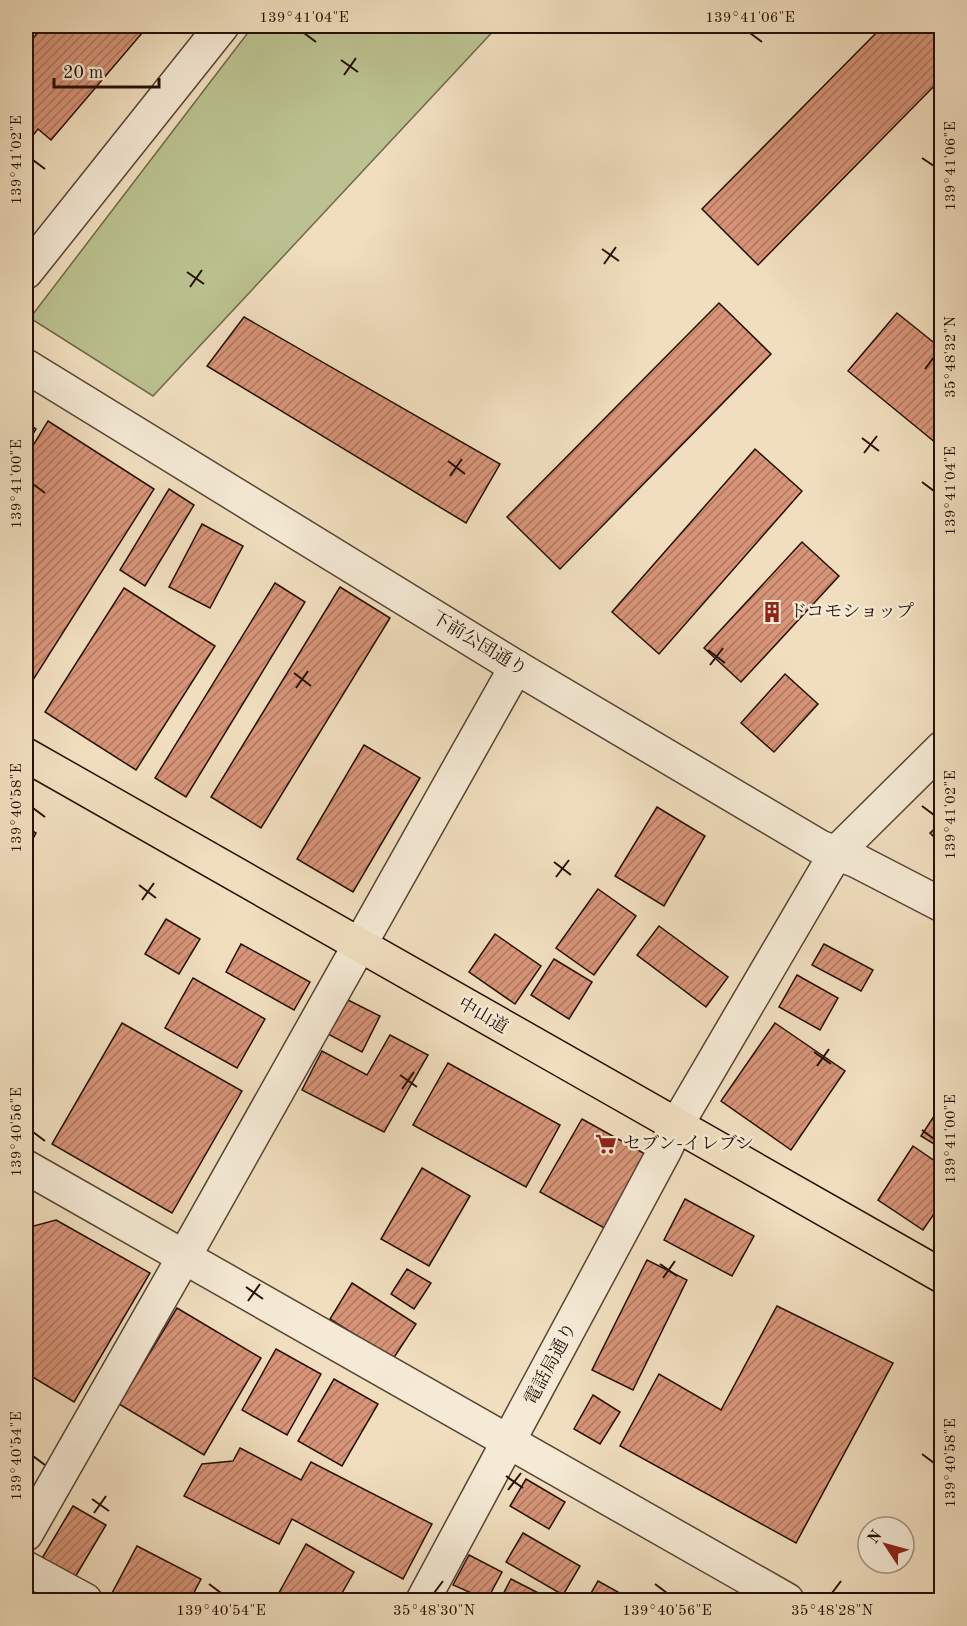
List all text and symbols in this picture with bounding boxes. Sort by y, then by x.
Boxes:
text: 139°41'04"E [259,11,349,26]
text: 139°41'06"E [705,11,795,26]
scale bar [54,51,159,89]
text: 20 m [63,64,103,82]
text: 139°41'02"E [10,115,25,205]
text: 139°41'06"E [944,121,959,211]
text: 35°48'32"N [944,316,959,398]
text: 139°41'00"E [10,439,25,529]
text: 139°41'04"E [944,446,959,536]
building icon: ドコモショップ [760,600,784,624]
place label: ドコモショップ [789,602,914,621]
street label: 下前公団通り [428,607,531,680]
text: 139°40'58"E [10,763,25,853]
text: 139°41'02"E [944,770,959,860]
street label: 中山道 [455,993,512,1037]
text: 139°40'56"E [10,1087,25,1177]
text: 139°41'00"E [944,1094,959,1184]
supermarket icon: セブン-イレブン [594,1132,618,1156]
place label: セブン-イレブン [623,1134,754,1153]
street label: 電話局通り [521,1320,580,1408]
text: 139°40'54"E [10,1411,25,1501]
text: 139°40'58"E [944,1418,959,1508]
north arrow [856,1515,916,1575]
text: N [865,1527,886,1547]
text: 139°40'54"E [176,1604,266,1619]
text: 35°48'30"N [393,1604,475,1619]
text: 139°40'56"E [622,1604,712,1619]
text: 35°48'28"N [791,1604,873,1619]

